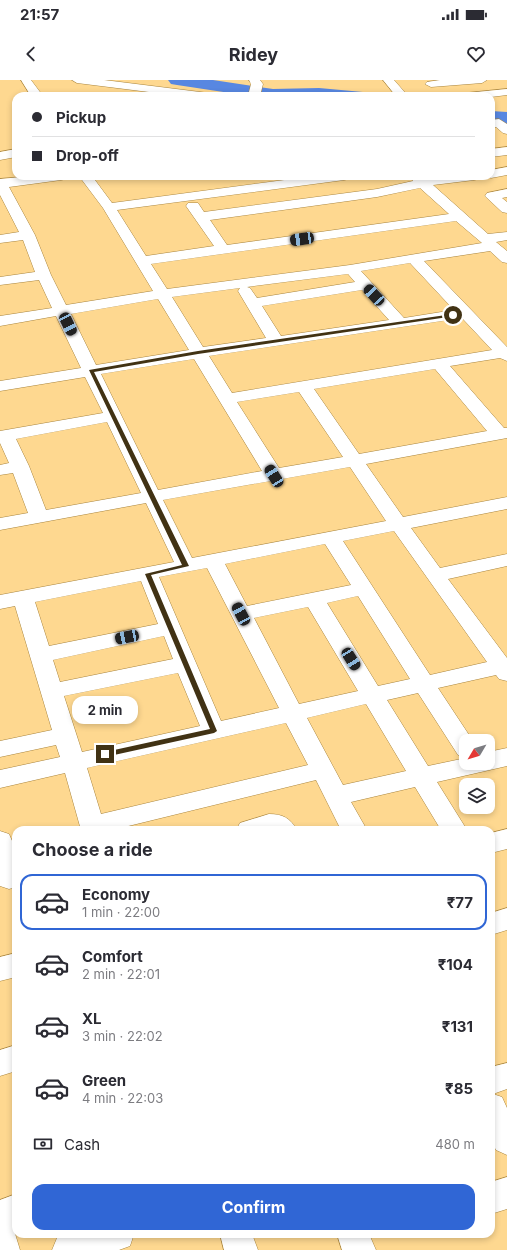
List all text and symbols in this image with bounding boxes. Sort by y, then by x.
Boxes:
text: 21:57 [20,5,59,24]
icon: back [20,43,42,65]
icon: heart [465,43,487,65]
text: Ridey [229,44,278,65]
text: Pickup [56,108,106,127]
text: Drop-off [56,146,119,165]
car [289,231,315,247]
car [361,282,387,308]
route start [444,306,462,324]
car [57,311,79,337]
car [263,463,285,489]
car [230,601,252,627]
car [114,629,140,645]
car [340,646,362,672]
callout: 2 min [72,696,138,724]
text: 2 min [88,702,122,718]
north arrow [459,734,495,770]
map controls [459,734,495,814]
route end [96,745,114,763]
button: layers [459,778,495,814]
text: Choose a ride [32,839,153,860]
icon: car [34,884,70,920]
text: Economy [82,885,150,904]
text: ₹77 [447,893,473,912]
text: 1 min · 22:00 [82,904,160,920]
icon: car [34,946,70,982]
text: Comfort [82,947,143,966]
text: ₹104 [438,955,473,974]
text: 2 min · 22:01 [82,966,160,982]
icon: car [34,1008,70,1044]
text: XL [82,1009,102,1028]
text: ₹131 [442,1017,473,1036]
text: 3 min · 22:02 [82,1028,163,1044]
icon: car [34,1070,70,1106]
text: Green [82,1071,126,1090]
text: ₹85 [445,1079,473,1098]
text: 4 min · 22:03 [82,1090,163,1106]
icon: cash [32,1133,54,1155]
text: Cash [64,1135,100,1154]
text: 480 m [435,1136,475,1152]
button: Confirm [32,1184,475,1230]

